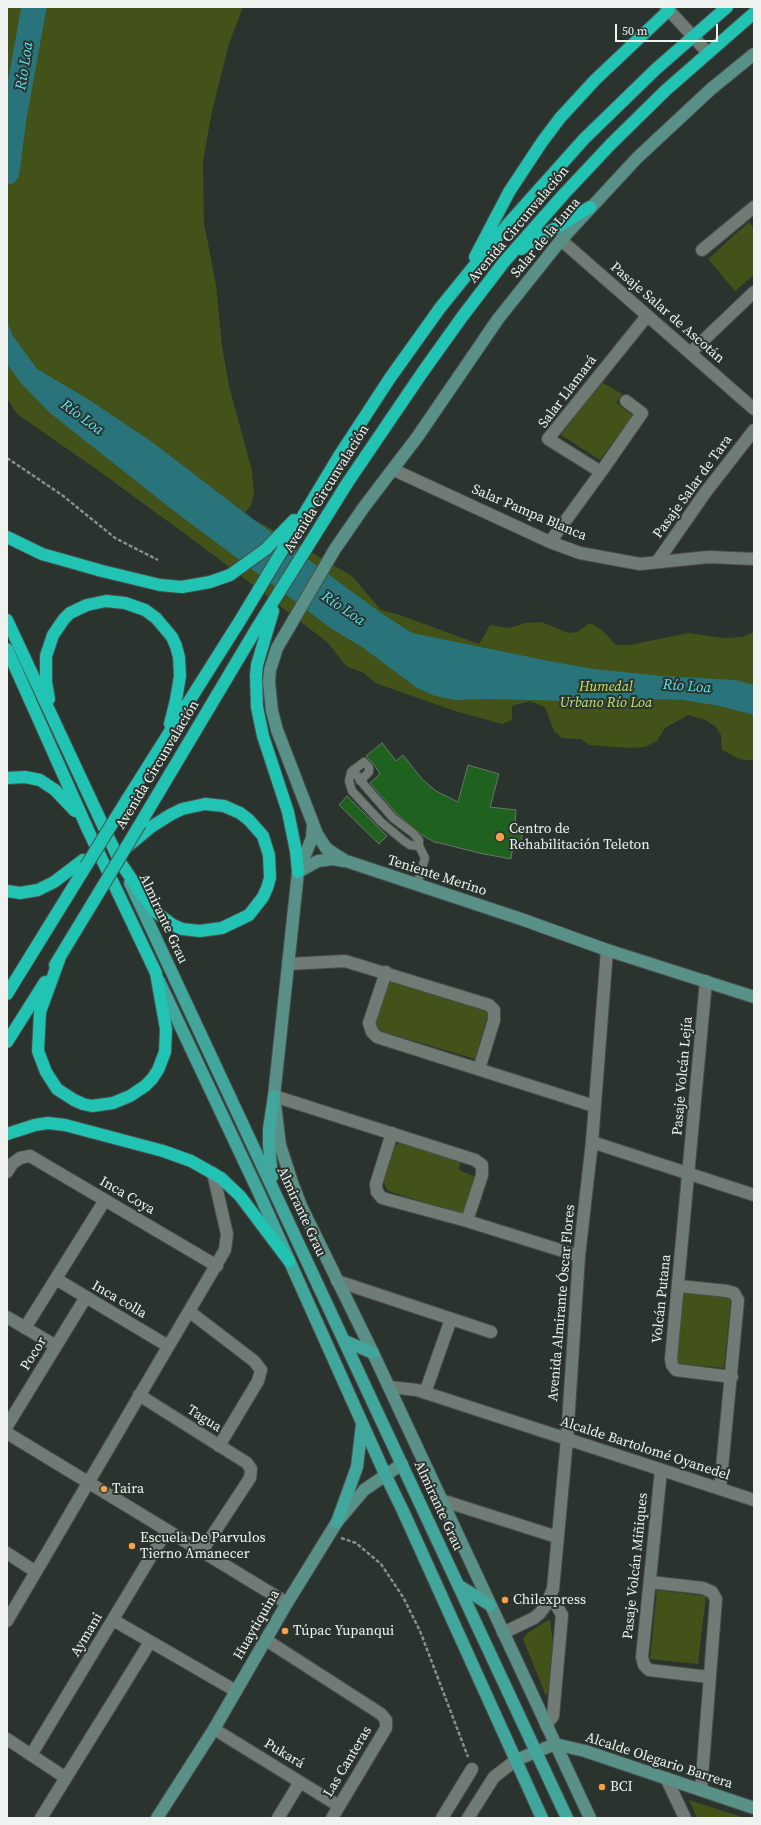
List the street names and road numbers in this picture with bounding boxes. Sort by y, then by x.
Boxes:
street label: Avenida Circunvalación [465,163,573,287]
street label: Salar de la Luna [508,195,584,281]
street label: Pasaje Salar de Ascotán [607,259,727,367]
street label: Salar Llamará [535,352,601,432]
street label: Avenida Circunvalación [281,422,373,556]
street label: Pasaje Salar de Tara [650,432,736,542]
street label: Salar Pampa Blanca [469,481,589,545]
street label: Avenida Circunvalación [113,698,203,832]
street label: Teniente Merino [385,852,489,900]
street label: Almirante Grau [135,871,191,967]
street label: Pasaje Volcán Lejía [669,1016,697,1136]
street label: Almirante Grau [273,1164,329,1260]
street label: Inca Coya [96,1173,158,1219]
street label: Avenida Almirante Óscar Flores [545,1204,579,1402]
street label: Volcán Putana [649,1254,675,1344]
street label: Inca colla [89,1278,149,1322]
street label: Pocor [17,1334,51,1374]
street label: Tagua [184,1402,224,1436]
street label: Alcalde Bartolomé Oyanedel [558,1414,732,1484]
street label: Almirante Grau [410,1458,466,1554]
street label: Pasaje Volcán Miñiques [620,1492,652,1640]
street label: Huaytiquina [230,1587,284,1663]
street label: Aymani [67,1610,107,1660]
street label: Las Canteras [320,1723,376,1801]
street label: Alcalde Olegario Barrera [583,1729,735,1793]
street label: Pukará [261,1735,307,1773]

